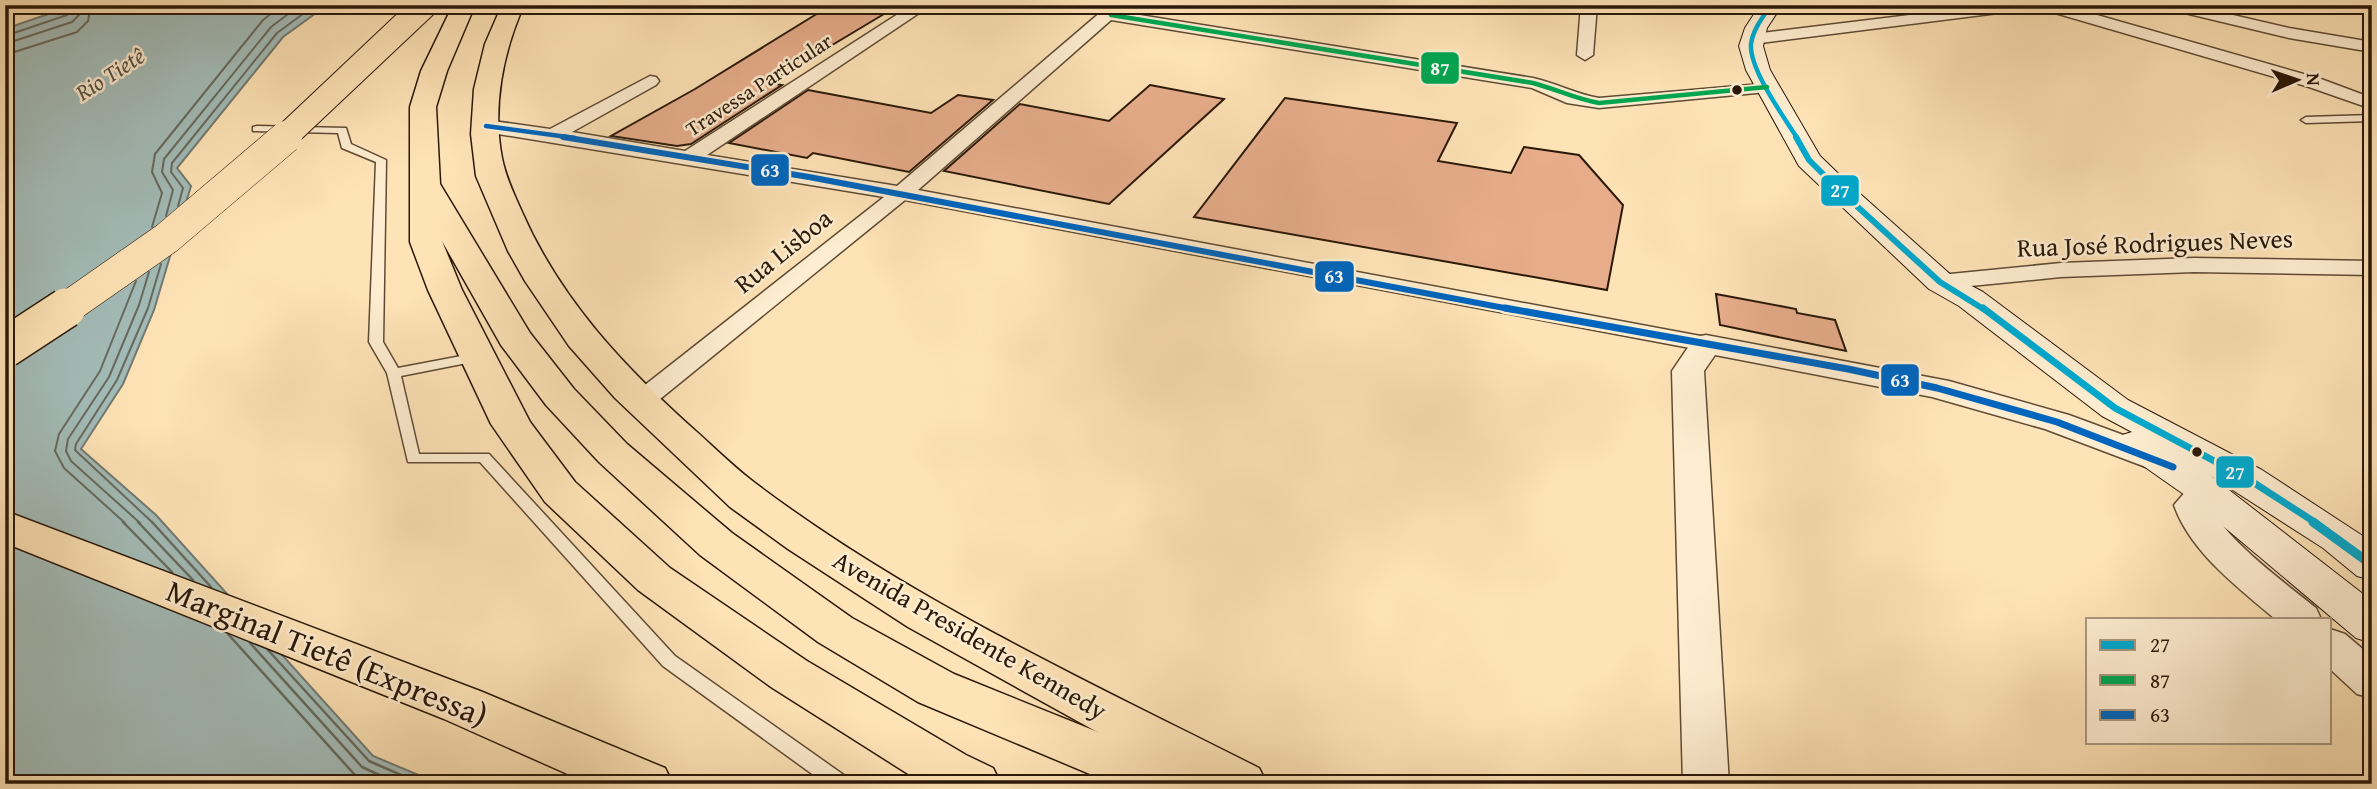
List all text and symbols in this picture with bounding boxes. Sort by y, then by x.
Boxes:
street label: Travessa Particular [679,25,838,144]
water label: Rio Tietê [68,38,151,109]
north arrow [2262,46,2332,116]
line badge: 87 [1420,51,1460,85]
text: 87 [1430,54,1450,82]
text: N [2300,73,2328,87]
unlabelled marker [1730,83,1744,97]
line badge: 63 [750,153,790,187]
text: 63 [760,156,780,184]
line badge: 27 [1820,174,1860,207]
text: 27 [1830,176,1850,204]
street label: Rua Lisboa [725,198,841,302]
street label: Rua José Rodrigues Neves [2016,218,2294,267]
line badge: 63 [1314,260,1355,293]
text: 63 [1324,262,1344,290]
line badge: 63 [1880,363,1920,397]
text: 63 [1890,366,1910,394]
unlabelled marker [2190,445,2204,459]
line badge: 27 [2215,455,2255,489]
text: 27 [2225,458,2245,486]
street label: Avenida Presidente Kennedy [826,540,1115,729]
street label: Marginal Tietê (Expressa) [160,567,495,738]
legend [2086,618,2332,744]
text: 27 [2150,629,2170,660]
text: 87 [2150,665,2170,696]
text: 63 [2150,699,2170,730]

